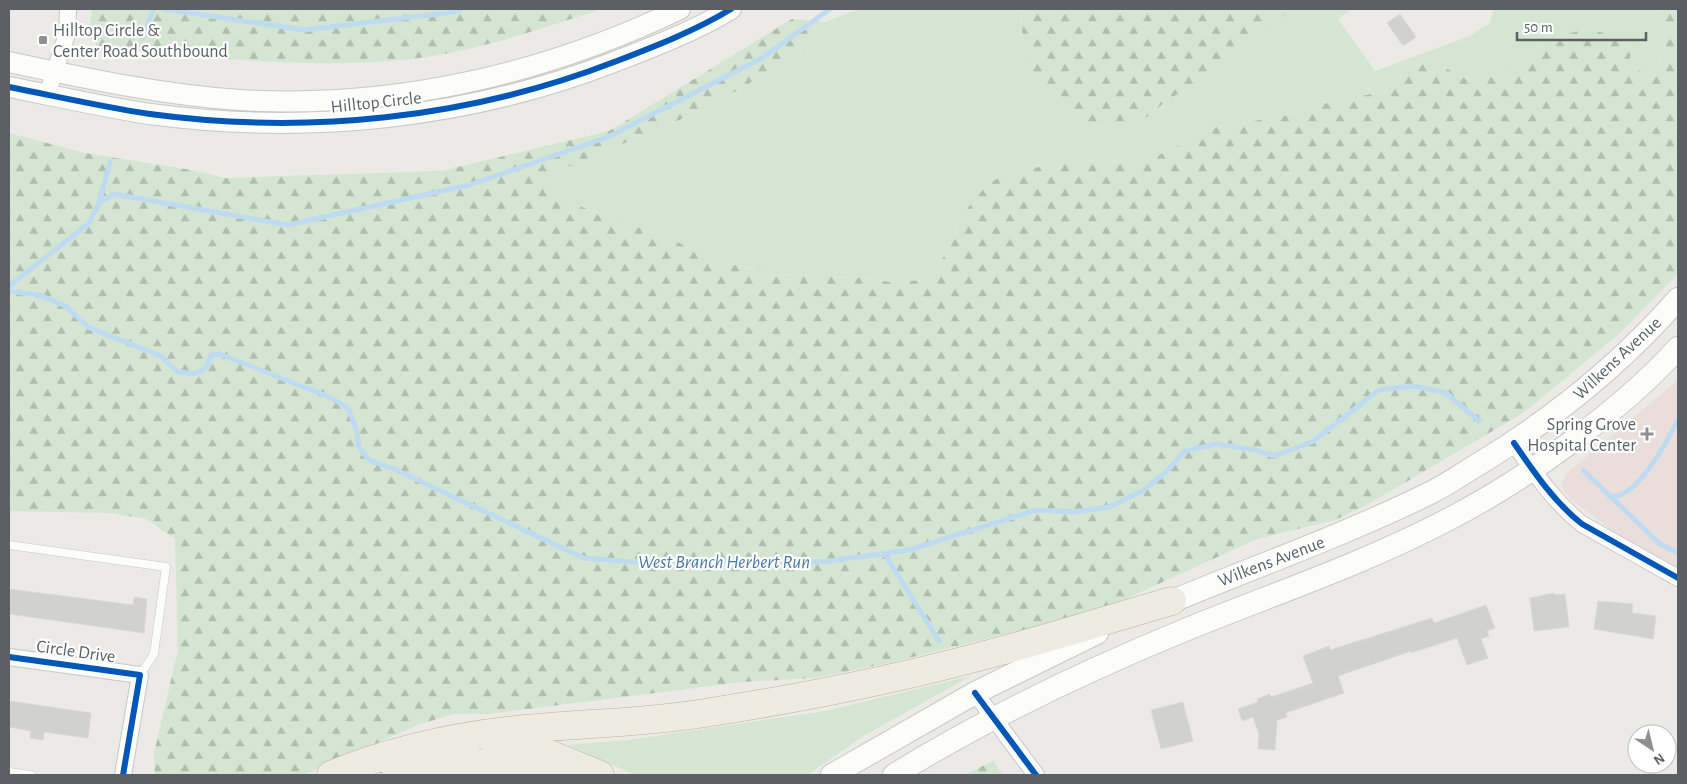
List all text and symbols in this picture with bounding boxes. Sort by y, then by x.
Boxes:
scale bar [1517,10,1646,42]
text: 50 m [1524,20,1553,35]
place label: Hilltop Circle & Center Road Southbound [53,22,228,61]
marker: Hilltop Circle & Center Road Southbound [37,34,49,46]
street label: Hilltop Circle [330,89,422,117]
street label: Wilkens Avenue [1570,314,1665,404]
place label: Spring Grove Hospital Center [1527,416,1636,455]
marker: Spring Grove Hospital Center [1640,427,1654,441]
street label: Wilkens Avenue [1216,533,1327,590]
water label: West Branch Herbert Run [638,553,810,572]
street label: Circle Drive [35,638,117,666]
north arrow [1627,724,1677,774]
text: N [1651,750,1667,767]

